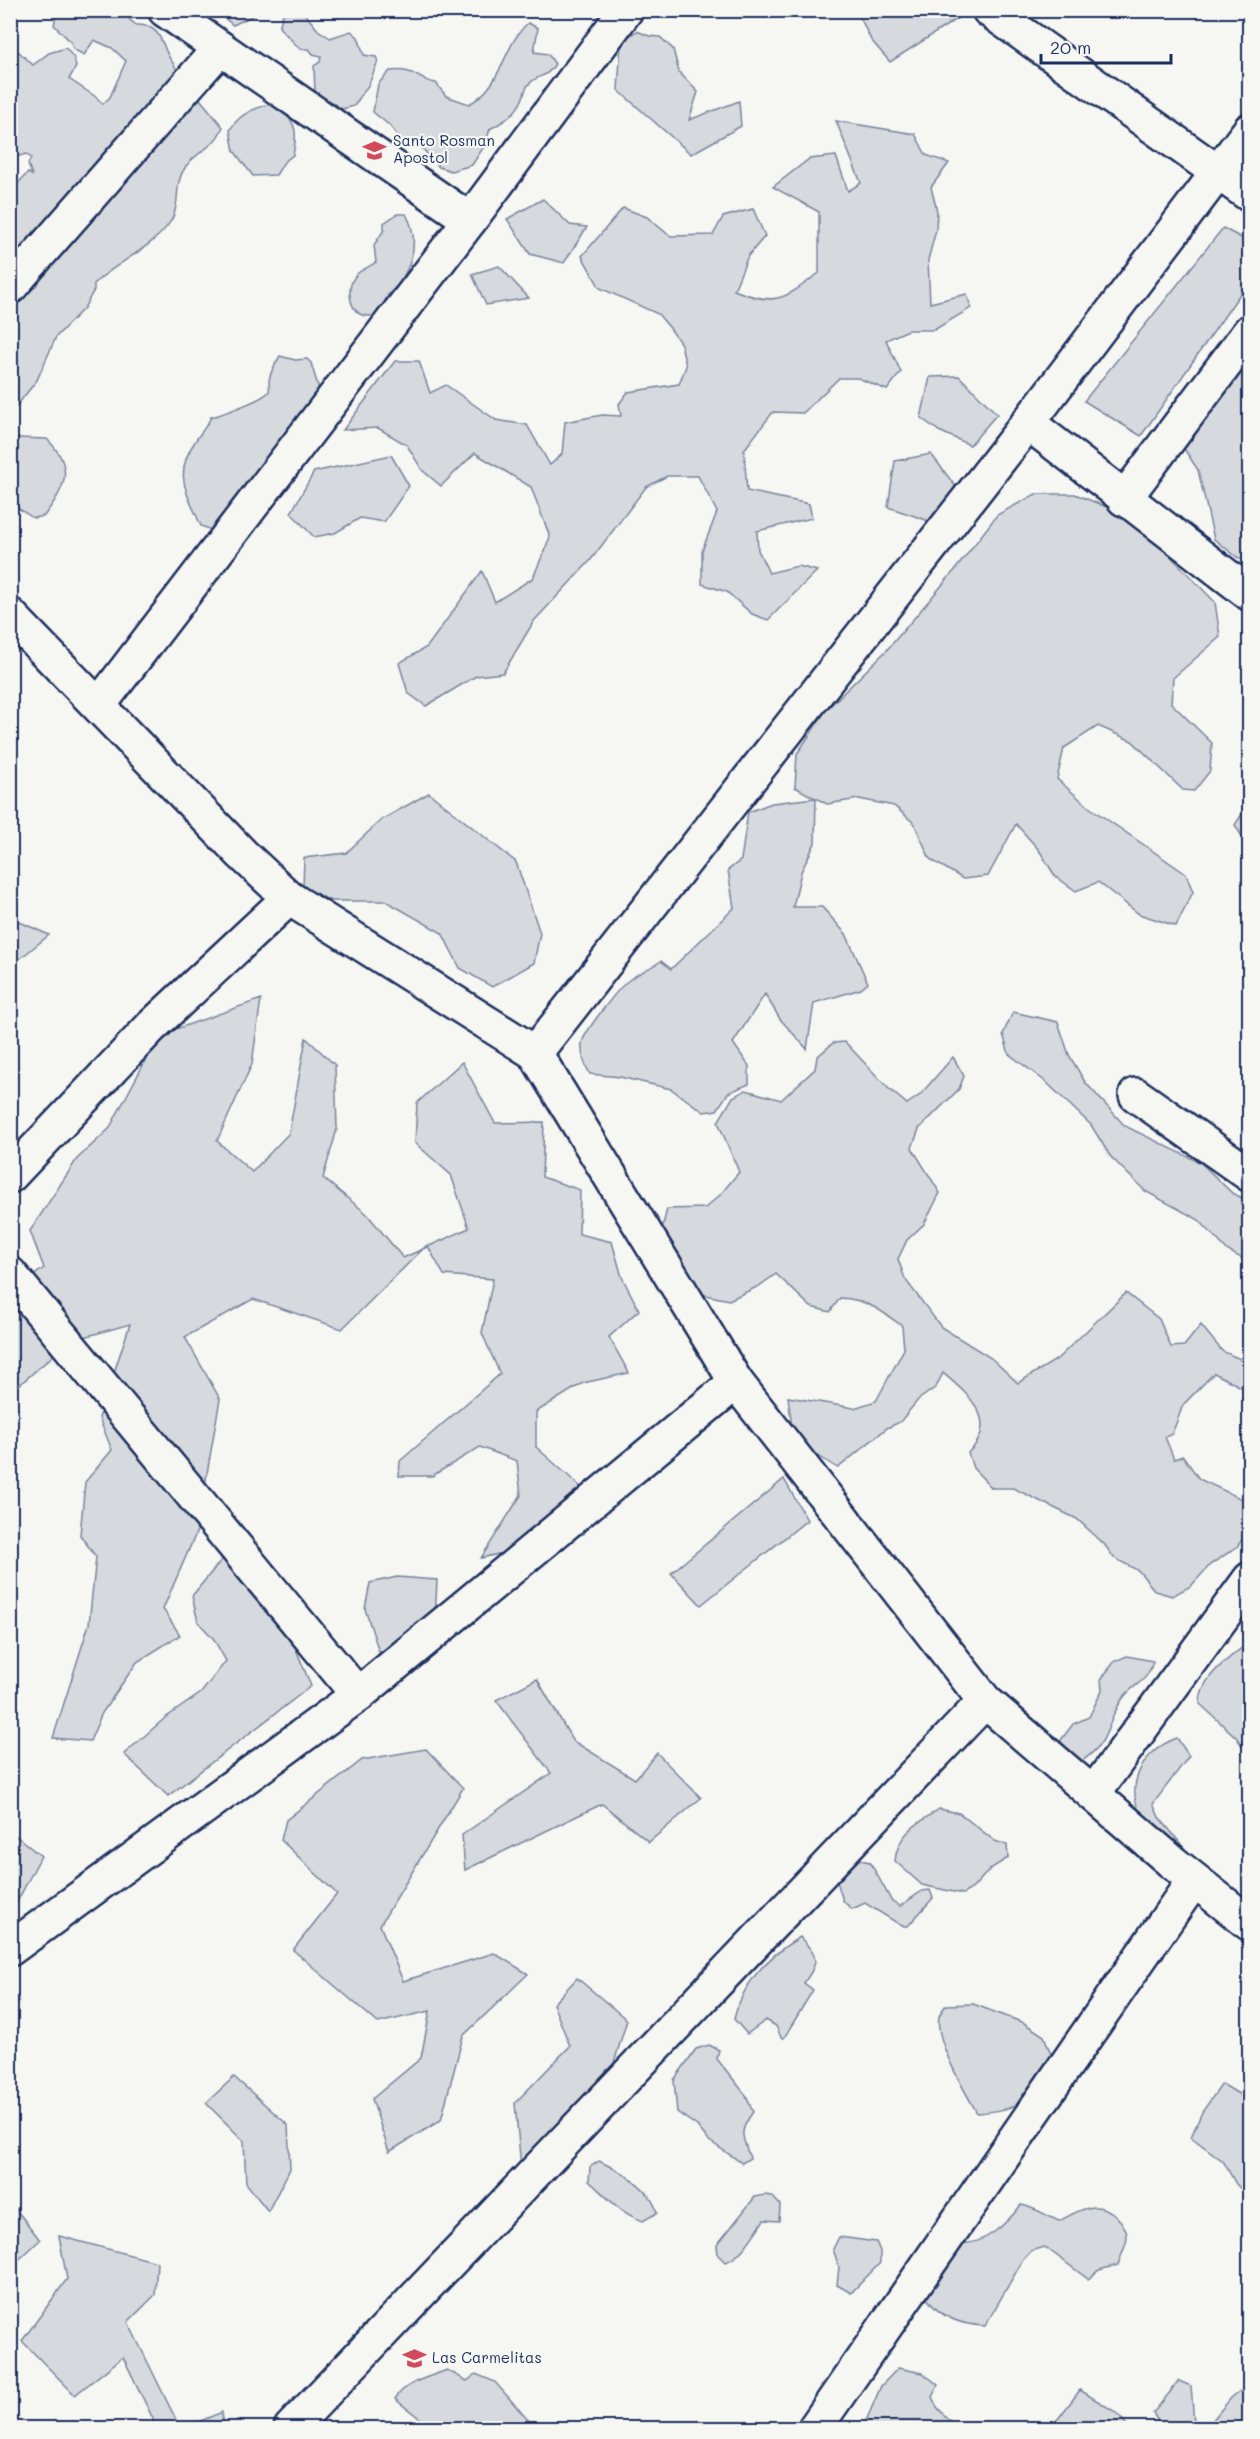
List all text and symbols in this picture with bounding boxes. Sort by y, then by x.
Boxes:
scale bar [1041,27,1172,65]
text: 20 m [1050,35,1091,59]
place label: Santo Rosman Apostol [393,130,495,167]
school or university icon: Santo Rosman Apostol [362,137,388,163]
school or university icon: Las Carmelitas [401,2345,427,2371]
place label: Las Carmelitas [432,2347,542,2367]

